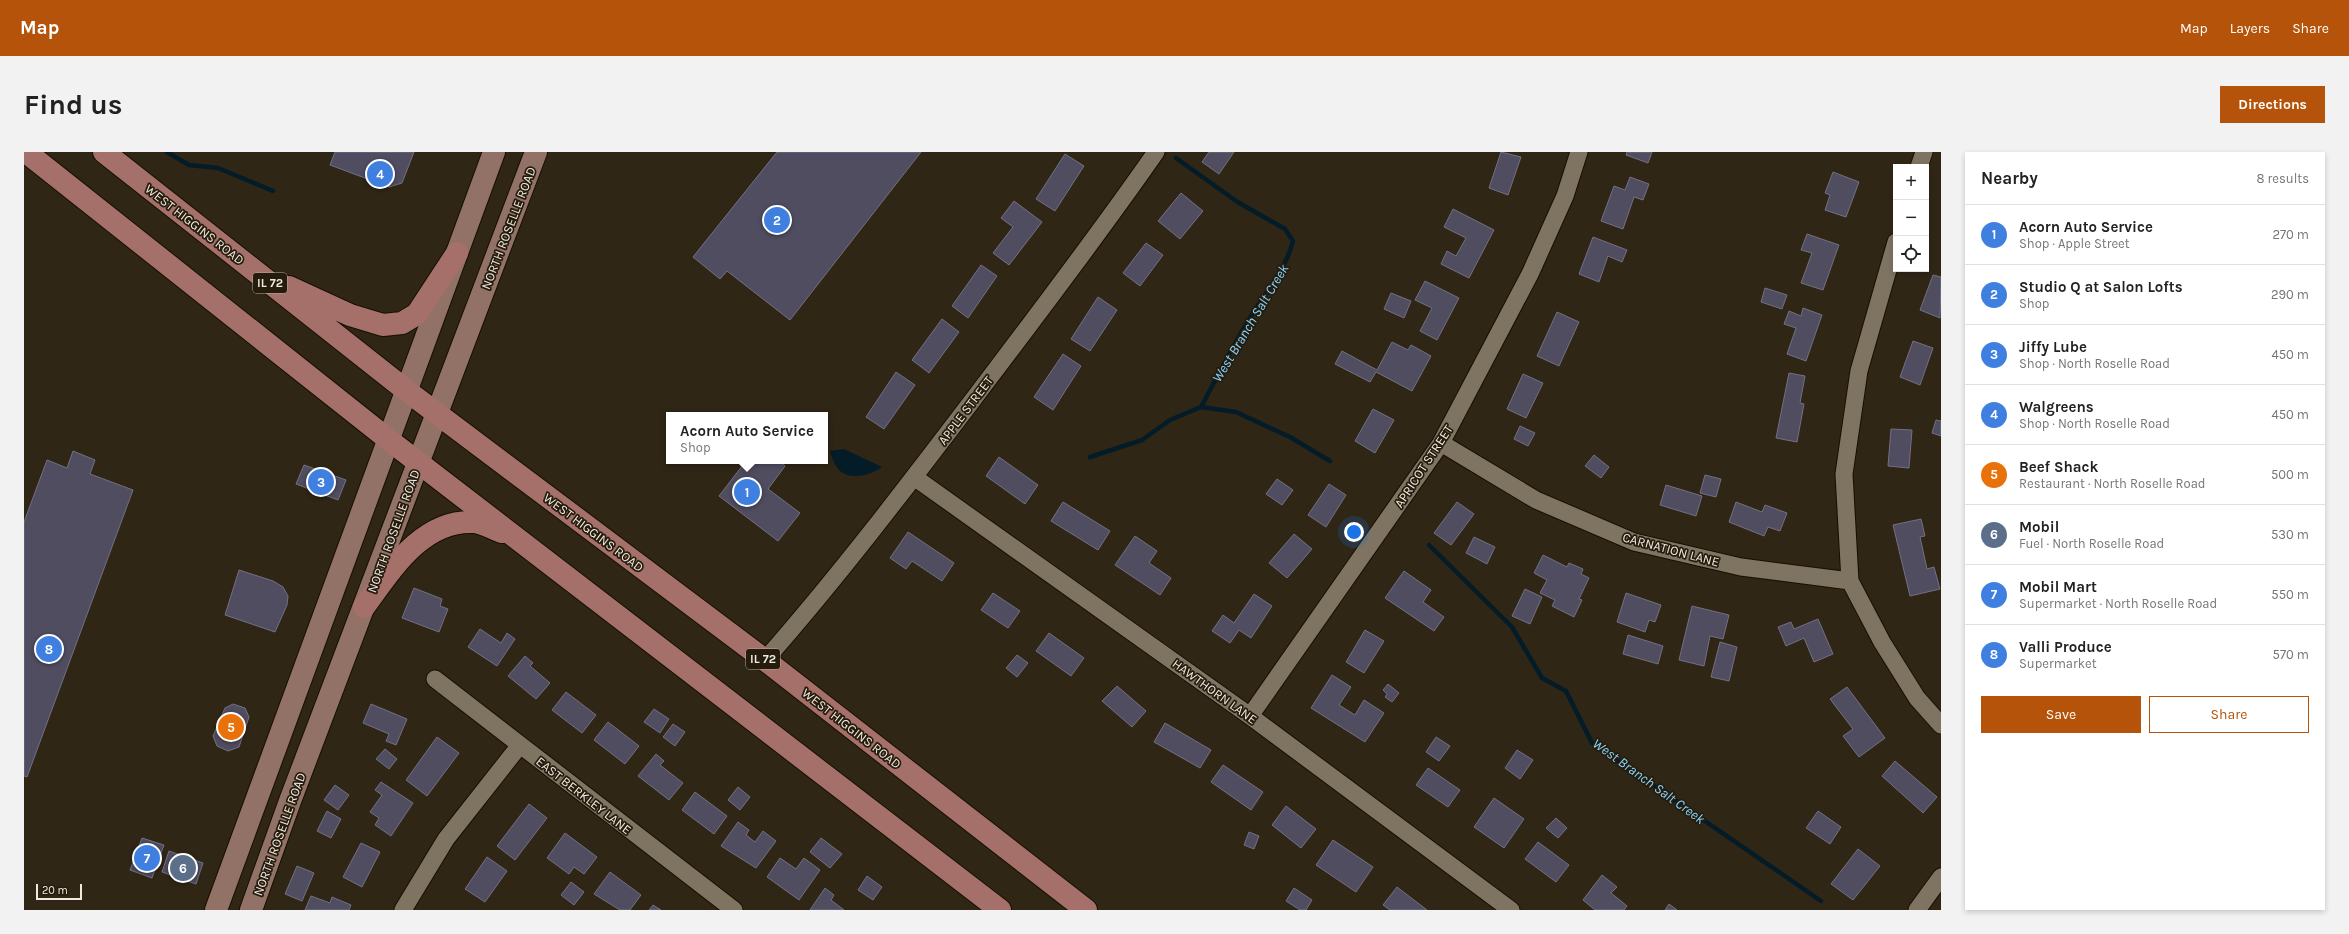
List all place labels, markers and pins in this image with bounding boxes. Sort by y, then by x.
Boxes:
pin: 4 [367,159,393,189]
pin: 2 [764,205,790,235]
pin: 3 [308,467,334,497]
pin: 1 [734,477,760,507]
pin: 8 [36,634,62,664]
pin: 5 [218,712,244,742]
pin: 7 [134,843,160,873]
pin: 6 [170,853,196,883]

